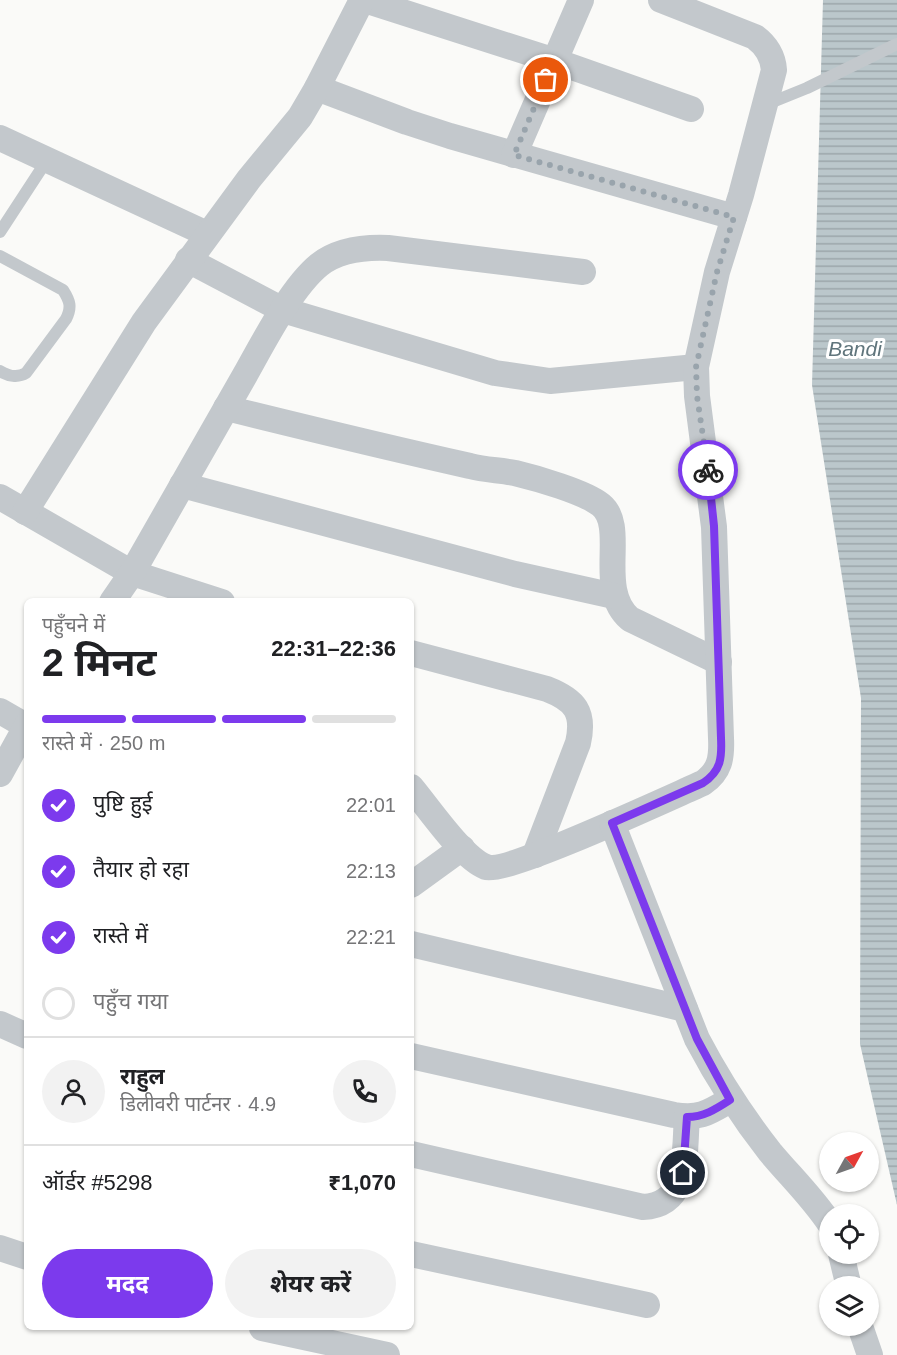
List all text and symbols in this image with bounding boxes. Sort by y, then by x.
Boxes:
pin [520,54,571,105]
icon: bag [529,63,562,96]
water label: Bandi [828,337,883,360]
courier [678,440,738,500]
icon: bike [692,454,725,487]
text: पहुँचने में [42,614,105,636]
text: 22:31–22:36 [271,636,396,661]
text: 2 मिनट [42,641,156,684]
text: रास्ते में · 250 m [42,732,165,754]
icon: check [42,789,75,822]
text: पुष्टि हुई [93,791,153,816]
text: 22:01 [346,794,396,816]
icon: check [42,855,75,888]
text: तैयार हो रहा [93,857,189,882]
text: 22:13 [346,860,396,882]
icon: check [42,921,75,954]
text: रास्ते में [93,923,148,948]
text: 22:21 [346,926,396,948]
text: पहुँच गया [93,989,168,1014]
button: person [42,1060,105,1123]
button: phone [333,1060,396,1123]
text: राहुल [120,1064,165,1089]
text: डिलीवरी पार्टनर · 4.9 [120,1093,276,1115]
north arrow [819,1132,879,1192]
map controls [819,1132,879,1336]
pin [657,1147,708,1198]
icon: home [666,1156,699,1189]
text: ऑर्डर #5298 [42,1170,153,1195]
text: ₹1,070 [328,1170,396,1195]
button: locate [819,1204,879,1264]
button: मदद [42,1249,213,1318]
button: शेयर करें [225,1249,396,1318]
button: layers [819,1276,879,1336]

